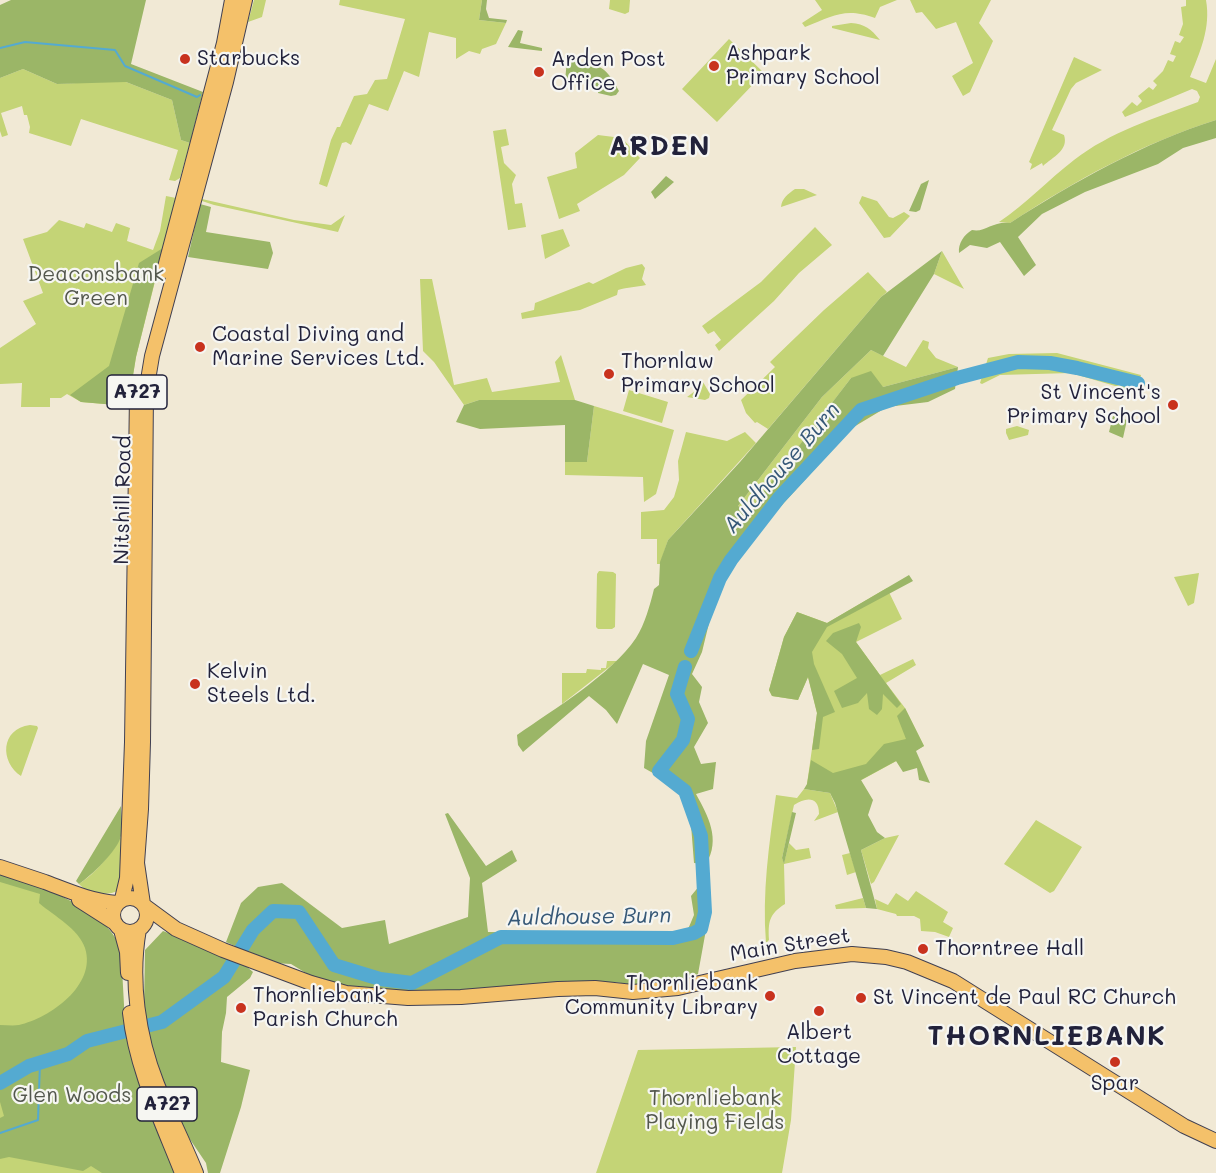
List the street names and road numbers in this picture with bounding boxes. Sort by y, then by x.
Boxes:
road number: A727 [107,375,167,409]
street label: Nitshill Road [109,435,137,565]
street label: Main Street [728,923,852,967]
road number: A727 [137,1087,197,1121]

